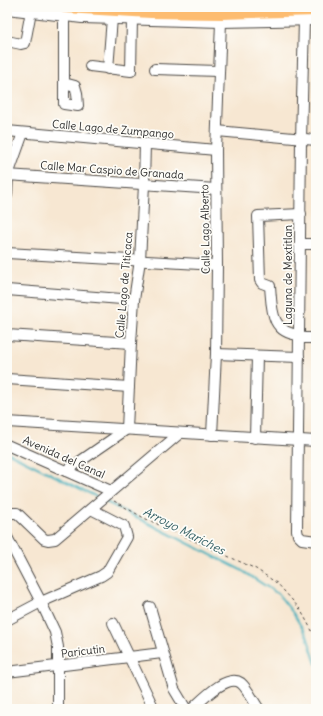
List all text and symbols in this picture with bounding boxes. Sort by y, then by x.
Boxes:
street label: Calle Lago de Zumpango [51,117,175,141]
street label: Calle Mar Caspio de Granada [40,158,184,182]
street label: Calle Lago Alberto [197,184,213,274]
street label: Laguna de Mextitlan [281,225,295,325]
street label: Calle Lago de Titicaca [112,231,136,339]
street label: Avenida del Canal [21,433,107,481]
water label: Arroyo Mariches [141,504,229,558]
street label: Paricutin [60,641,106,661]

